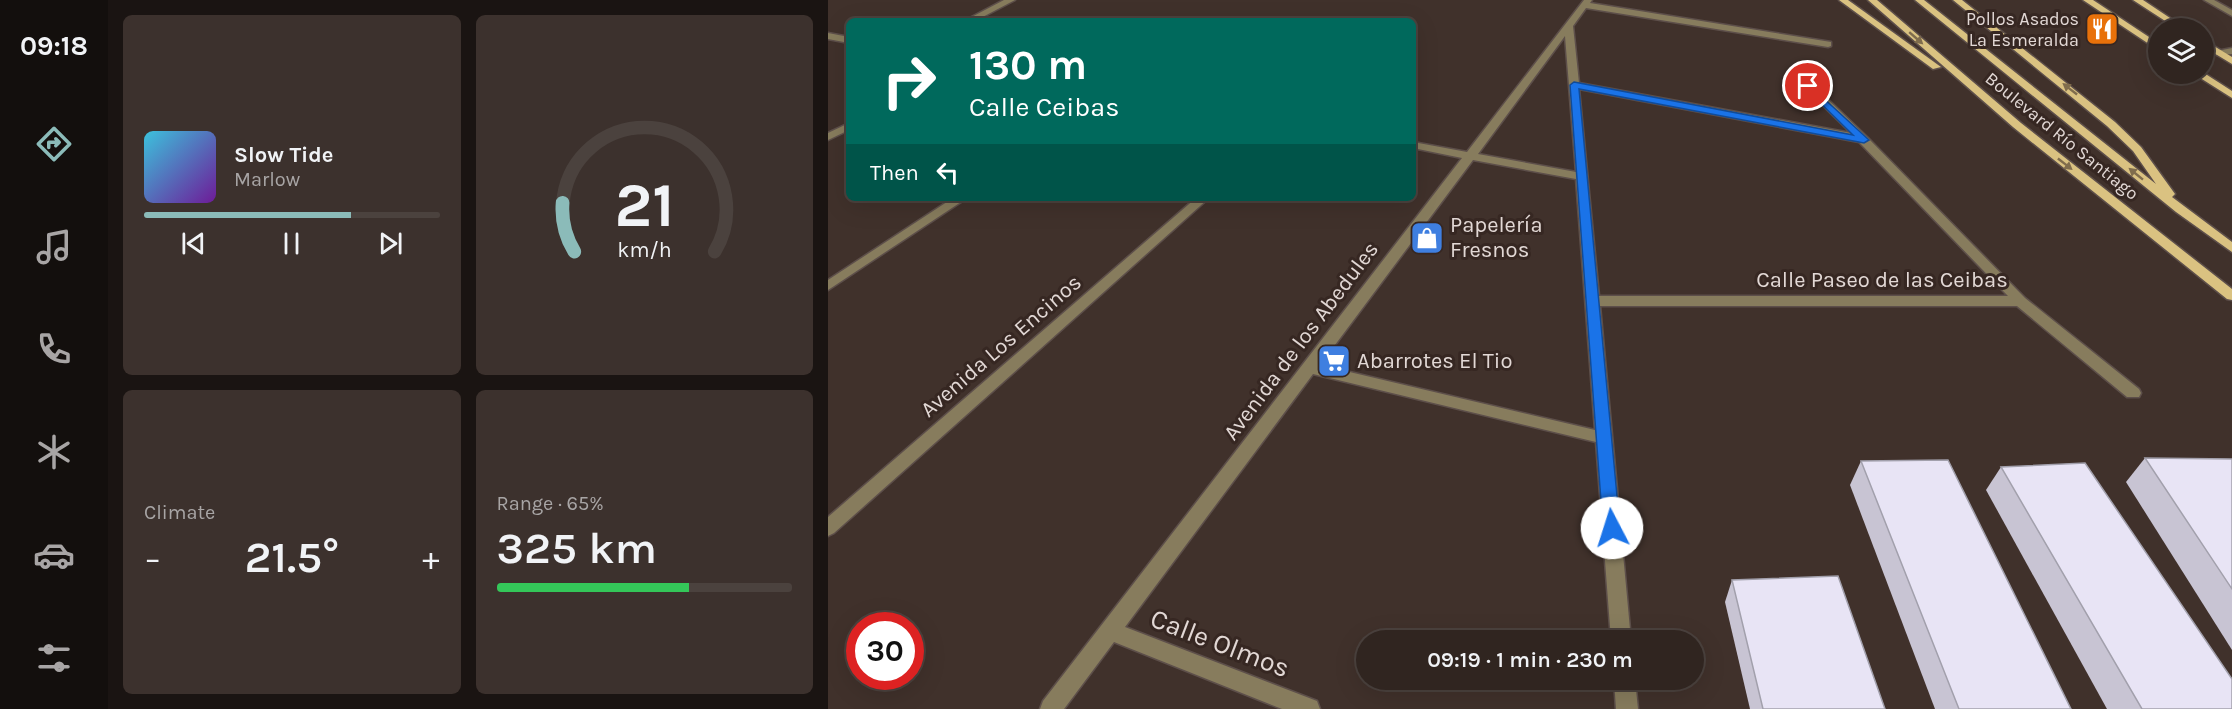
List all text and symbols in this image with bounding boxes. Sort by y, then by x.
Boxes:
place label: Pollos Asados La Esmeralda [1966,8,2079,51]
restaurant icon: Pollos Asados La Esmeralda [2084,11,2120,47]
map controls [2148,18,2214,84]
button: layers [2148,18,2214,84]
text: 09:18 [20,30,88,62]
one-way arrow [1908,31,1923,44]
text: 130 m [969,40,1087,90]
icon: right [870,42,948,120]
pin [1782,60,1833,111]
street label: Boulevard Río Santiago [1981,67,2143,205]
icon: arrive [1791,69,1824,102]
one-way arrow [2062,83,2078,96]
text: Calle Ceibas [969,91,1119,123]
icon: directions [33,123,75,165]
text: Slow Tide [234,142,334,168]
icon: left [931,156,964,189]
one-way arrow [2058,157,2073,169]
text: Then [870,160,919,186]
text: Marlow [234,168,300,191]
one-way arrow [2128,168,2143,180]
text: 21 [614,169,674,242]
place label: Papelería Fresnos [1450,212,1543,263]
shop icon: Papelería Fresnos [1409,220,1445,256]
icon: music [33,226,75,268]
icon: previous [177,227,210,260]
icon: pause [275,227,308,260]
icon: next [374,227,407,260]
street label: Avenida de los Abedules [1218,237,1384,445]
text: km/h [617,238,671,263]
street label: Calle Paseo de las Ceibas [1756,267,2008,293]
street label: Avenida Los Encinos [915,269,1087,423]
icon: phone [33,328,75,370]
supermarket icon: Abarrotes El Tio [1316,343,1352,379]
place label: Abarrotes El Tio [1357,348,1512,374]
icon: climate [33,431,75,473]
text: Range · 65% [497,492,604,515]
position arrow [1580,496,1644,560]
text: Climate [144,501,215,524]
text: 325 km [497,522,657,574]
text: 21.5° [244,531,339,583]
icon: car [33,534,75,576]
text: − [144,539,161,577]
text: + [422,539,439,577]
street label: Calle Olmos [1146,602,1294,684]
speed limit sign: 30 [846,612,924,690]
icon: filters [33,637,75,679]
text: 09:19 · 1 min · 230 m [1427,647,1633,673]

